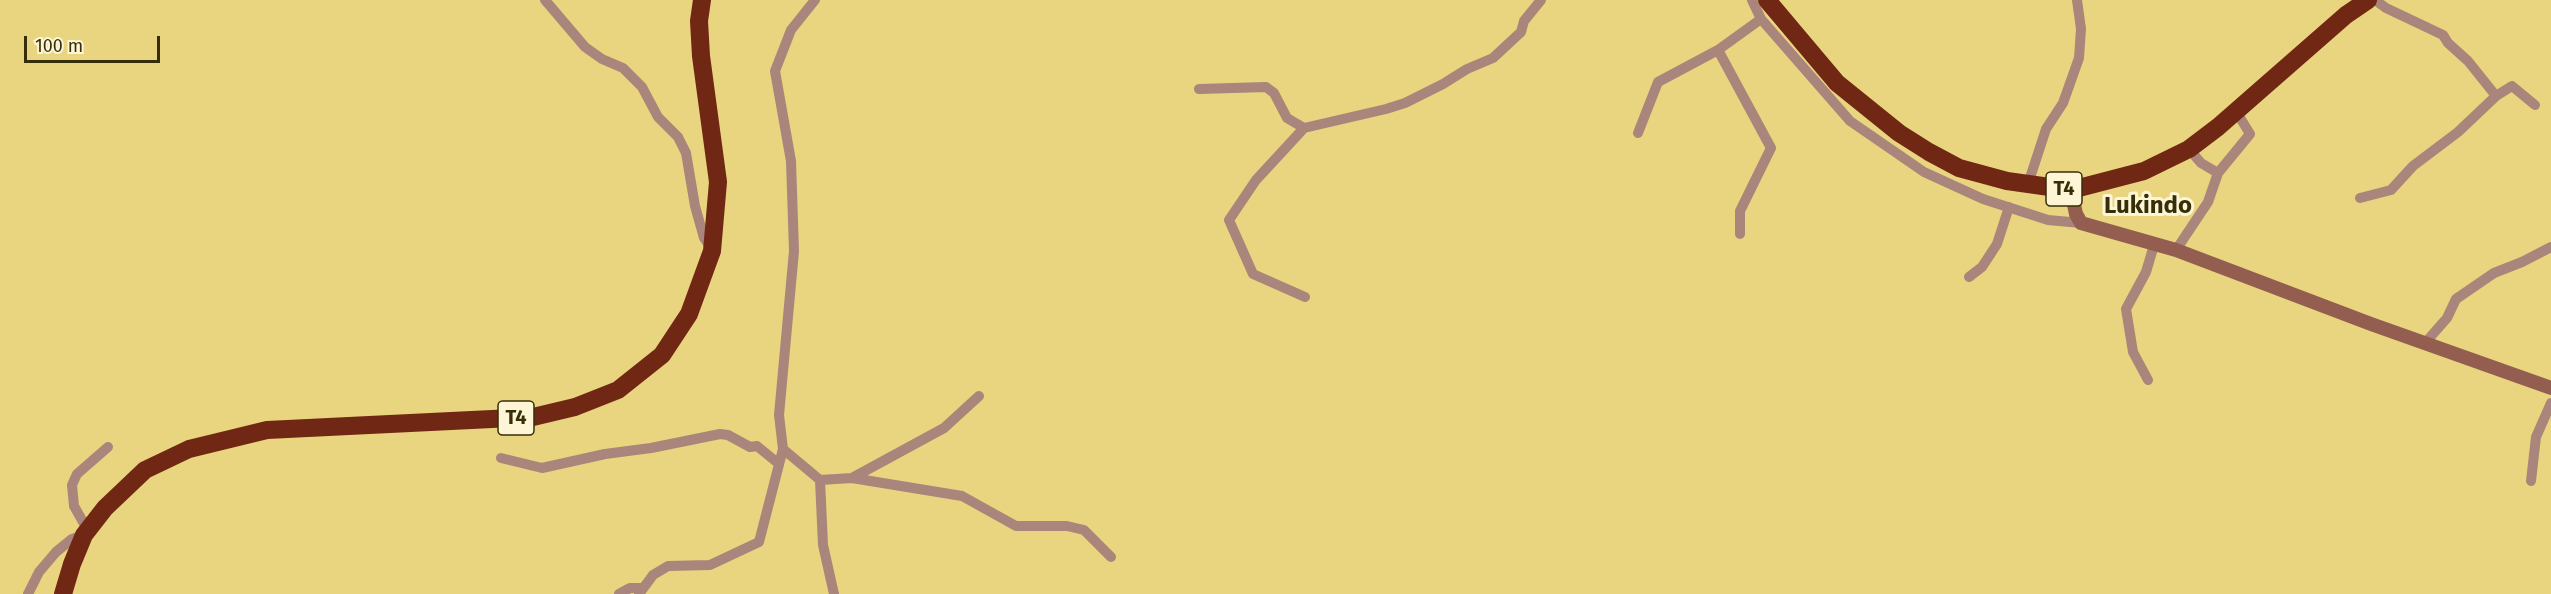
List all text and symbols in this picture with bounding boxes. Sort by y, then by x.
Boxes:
scale bar [27,24,164,62]
text: 100 m [35,35,83,57]
road number: T4 [2046,172,2082,206]
district label: Lukindo [2104,192,2192,220]
road number: T4 [498,401,534,435]

